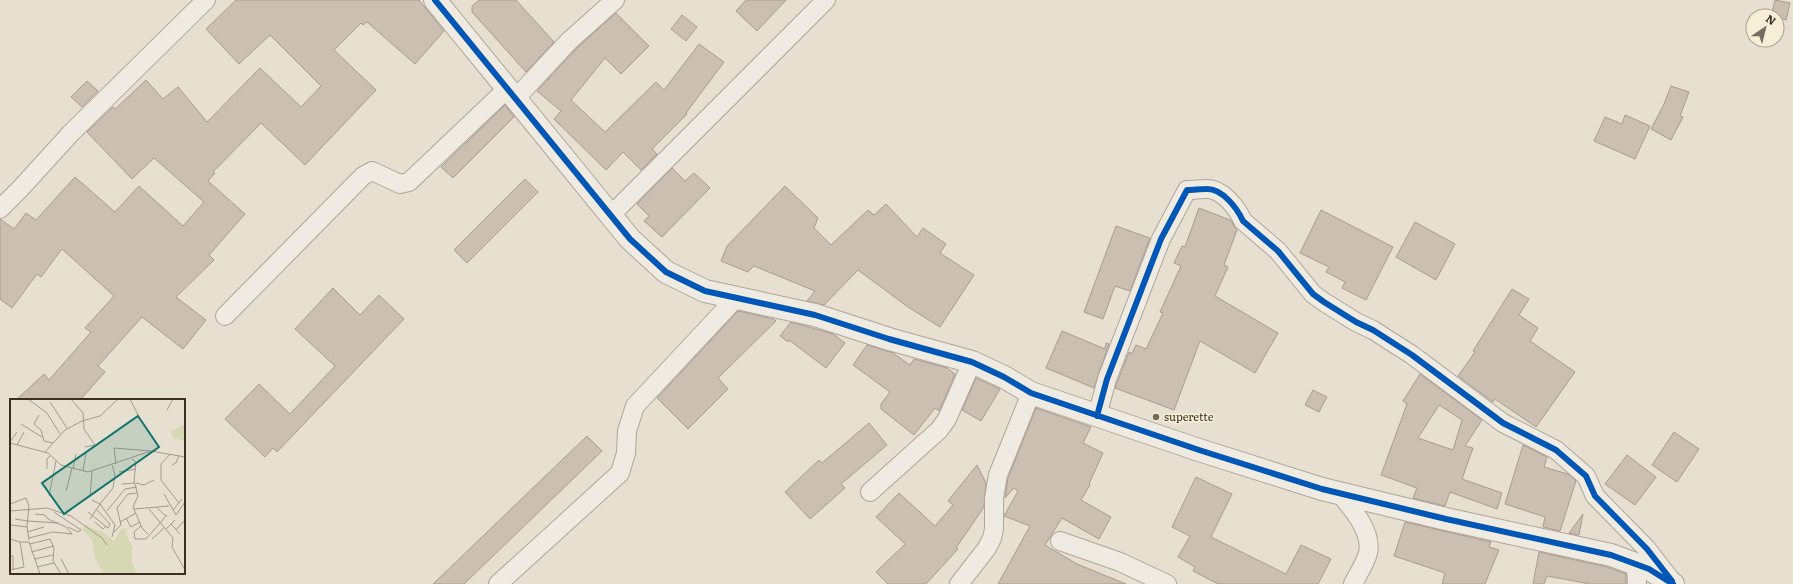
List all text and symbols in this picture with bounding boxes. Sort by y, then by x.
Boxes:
north arrow [1745,8,1785,48]
text: N [1763,10,1780,28]
inset map [10,399,185,574]
place label: superette [1164,408,1214,424]
marker: superette [1151,412,1161,422]

